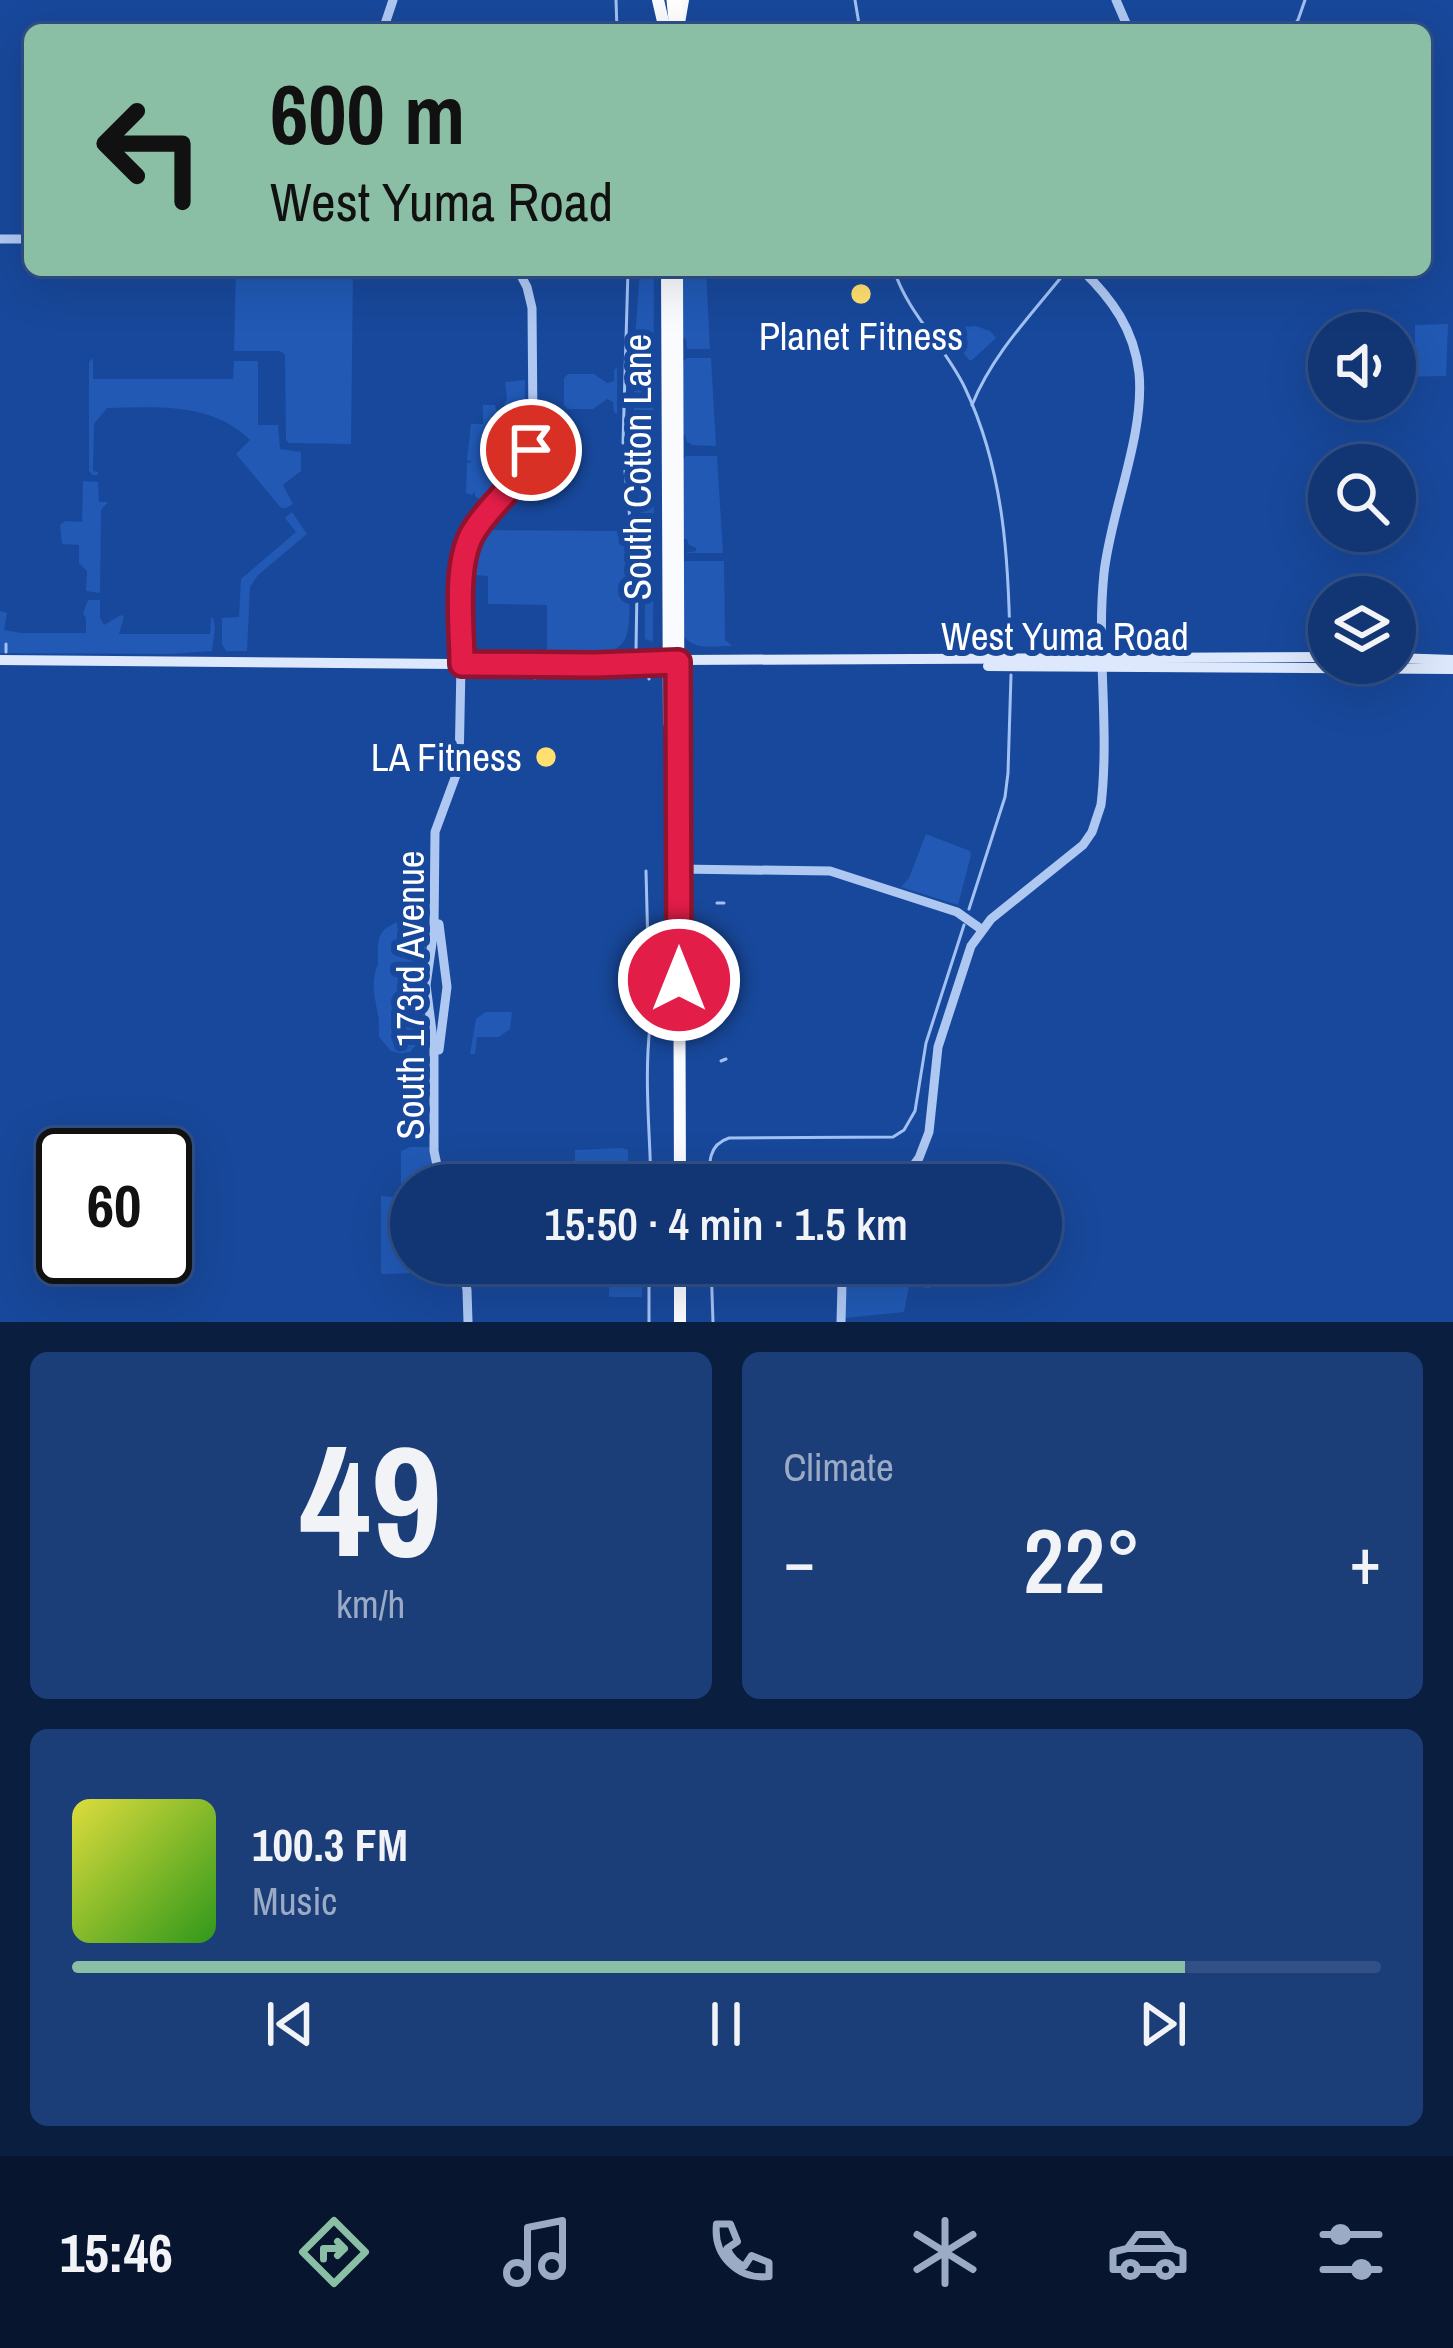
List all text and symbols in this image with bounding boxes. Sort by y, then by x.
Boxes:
text: 600 m [270,57,465,170]
icon: left [72,72,228,228]
text: West Yuma Road [270,165,613,238]
marker: Planet Fitness [848,281,874,307]
place label: Planet Fitness [759,310,963,362]
map controls [1308,312,1416,684]
button: sound [1308,312,1416,420]
street label: South Cotton Lane [611,334,663,600]
pin [480,399,582,501]
icon: arrive [498,417,564,483]
button: search [1308,444,1416,552]
button: layers [1308,576,1416,684]
street label: West Yuma Road [941,610,1189,662]
place label: LA Fitness [371,731,522,783]
marker: LA Fitness [533,744,559,770]
street label: South 173rd Avenue [384,850,436,1140]
position arrow [616,917,742,1043]
speed limit sign: 60 [36,1128,192,1284]
text: 15:50 · 4 min · 1.5 km [544,1193,908,1254]
text: 49 [300,1395,442,1605]
text: Climate [784,1441,894,1493]
text: 22° [1023,1500,1141,1621]
text: − [784,1516,815,1605]
text: + [1349,1516,1381,1605]
text: km/h [336,1578,405,1630]
text: 100.3 FM [252,1814,408,1875]
text: Music [252,1875,337,1927]
icon: previous [257,1991,323,2057]
icon: pause [693,1991,759,2057]
icon: next [1130,1991,1196,2057]
icon: directions [292,2210,376,2294]
icon: music [496,2210,580,2294]
icon: phone [699,2210,783,2294]
icon: climate [903,2210,987,2294]
icon: car [1106,2210,1190,2294]
icon: filters [1309,2210,1393,2294]
text: 15:46 [60,2216,173,2289]

